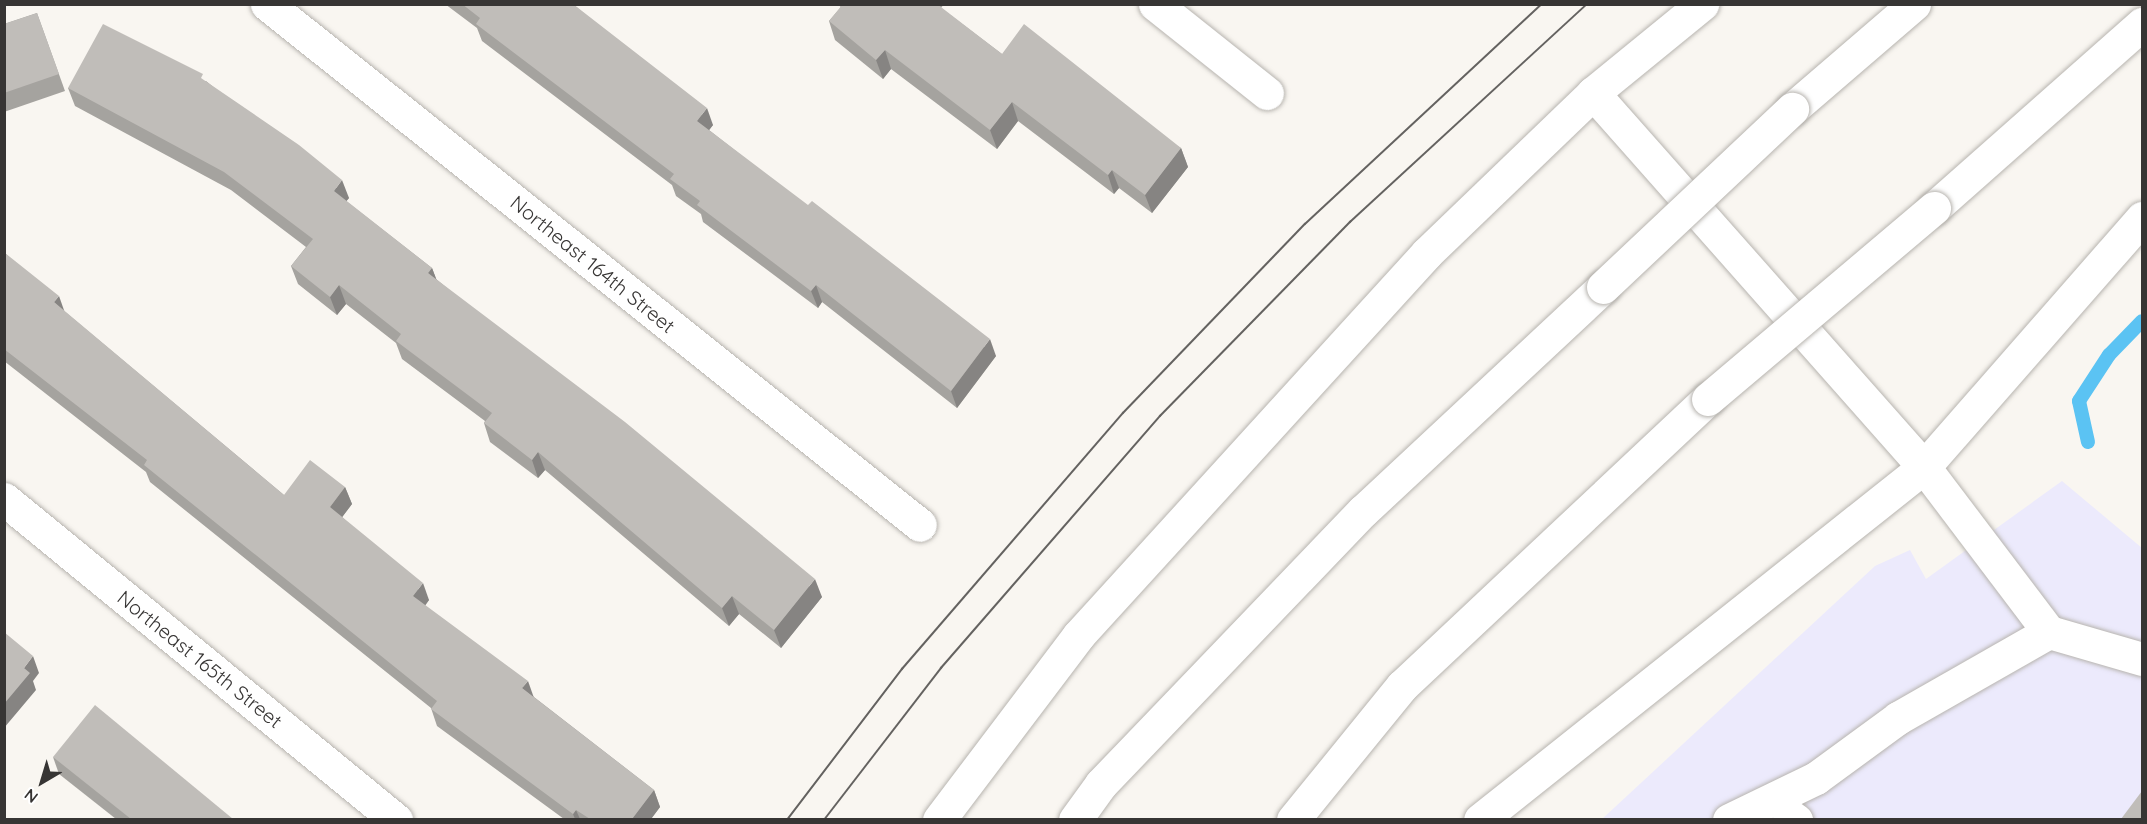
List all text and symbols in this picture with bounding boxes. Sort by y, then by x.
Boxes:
street label: Northeast 164th Street [506,190,680,338]
street label: Northeast 165th Street [113,585,287,733]
north arrow [12,752,72,812]
text: N [20,785,42,808]

